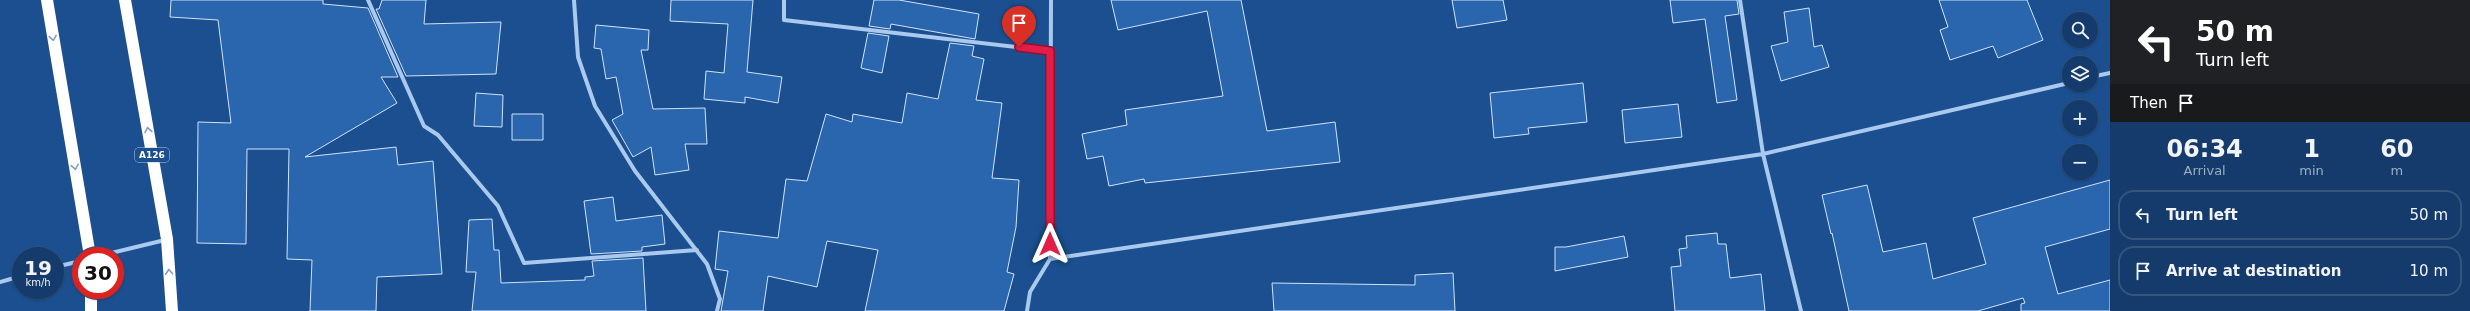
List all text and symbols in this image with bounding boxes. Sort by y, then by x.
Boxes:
pin [1002,6,1036,47]
icon: arrive [1008,12,1030,34]
map controls [2062,12,2098,180]
button: search [2062,12,2098,48]
text: 50 m [2196,15,2274,48]
icon: left [2130,16,2182,68]
one-way arrow [49,35,57,42]
text: Turn left [2196,49,2269,70]
button: layers [2062,56,2098,92]
icon: arrive [2175,92,2197,114]
text: Then [2130,94,2167,112]
button: + [2062,100,2098,136]
one-way arrow [144,127,153,133]
text: 06:34 [2166,135,2243,163]
text: 1 [2303,135,2320,163]
text: 60 [2380,135,2414,163]
button: − [2062,144,2098,180]
road number: A126 [135,148,169,162]
text: Arrival [2183,163,2226,178]
text: min [2299,163,2324,178]
text: m [2391,163,2403,178]
one-way arrow [70,164,79,170]
icon: left [2132,204,2154,226]
text: Turn left [2166,206,2238,224]
text: 50 m [2410,206,2448,224]
position arrow [1029,223,1071,265]
speed limit sign: 30 [72,247,124,299]
text: 19 [24,256,52,280]
icon: arrive [2132,260,2154,282]
text: Arrive at destination [2166,262,2341,280]
text: 10 m [2410,262,2448,280]
one-way arrow [165,269,174,275]
text: km/h [25,277,51,288]

